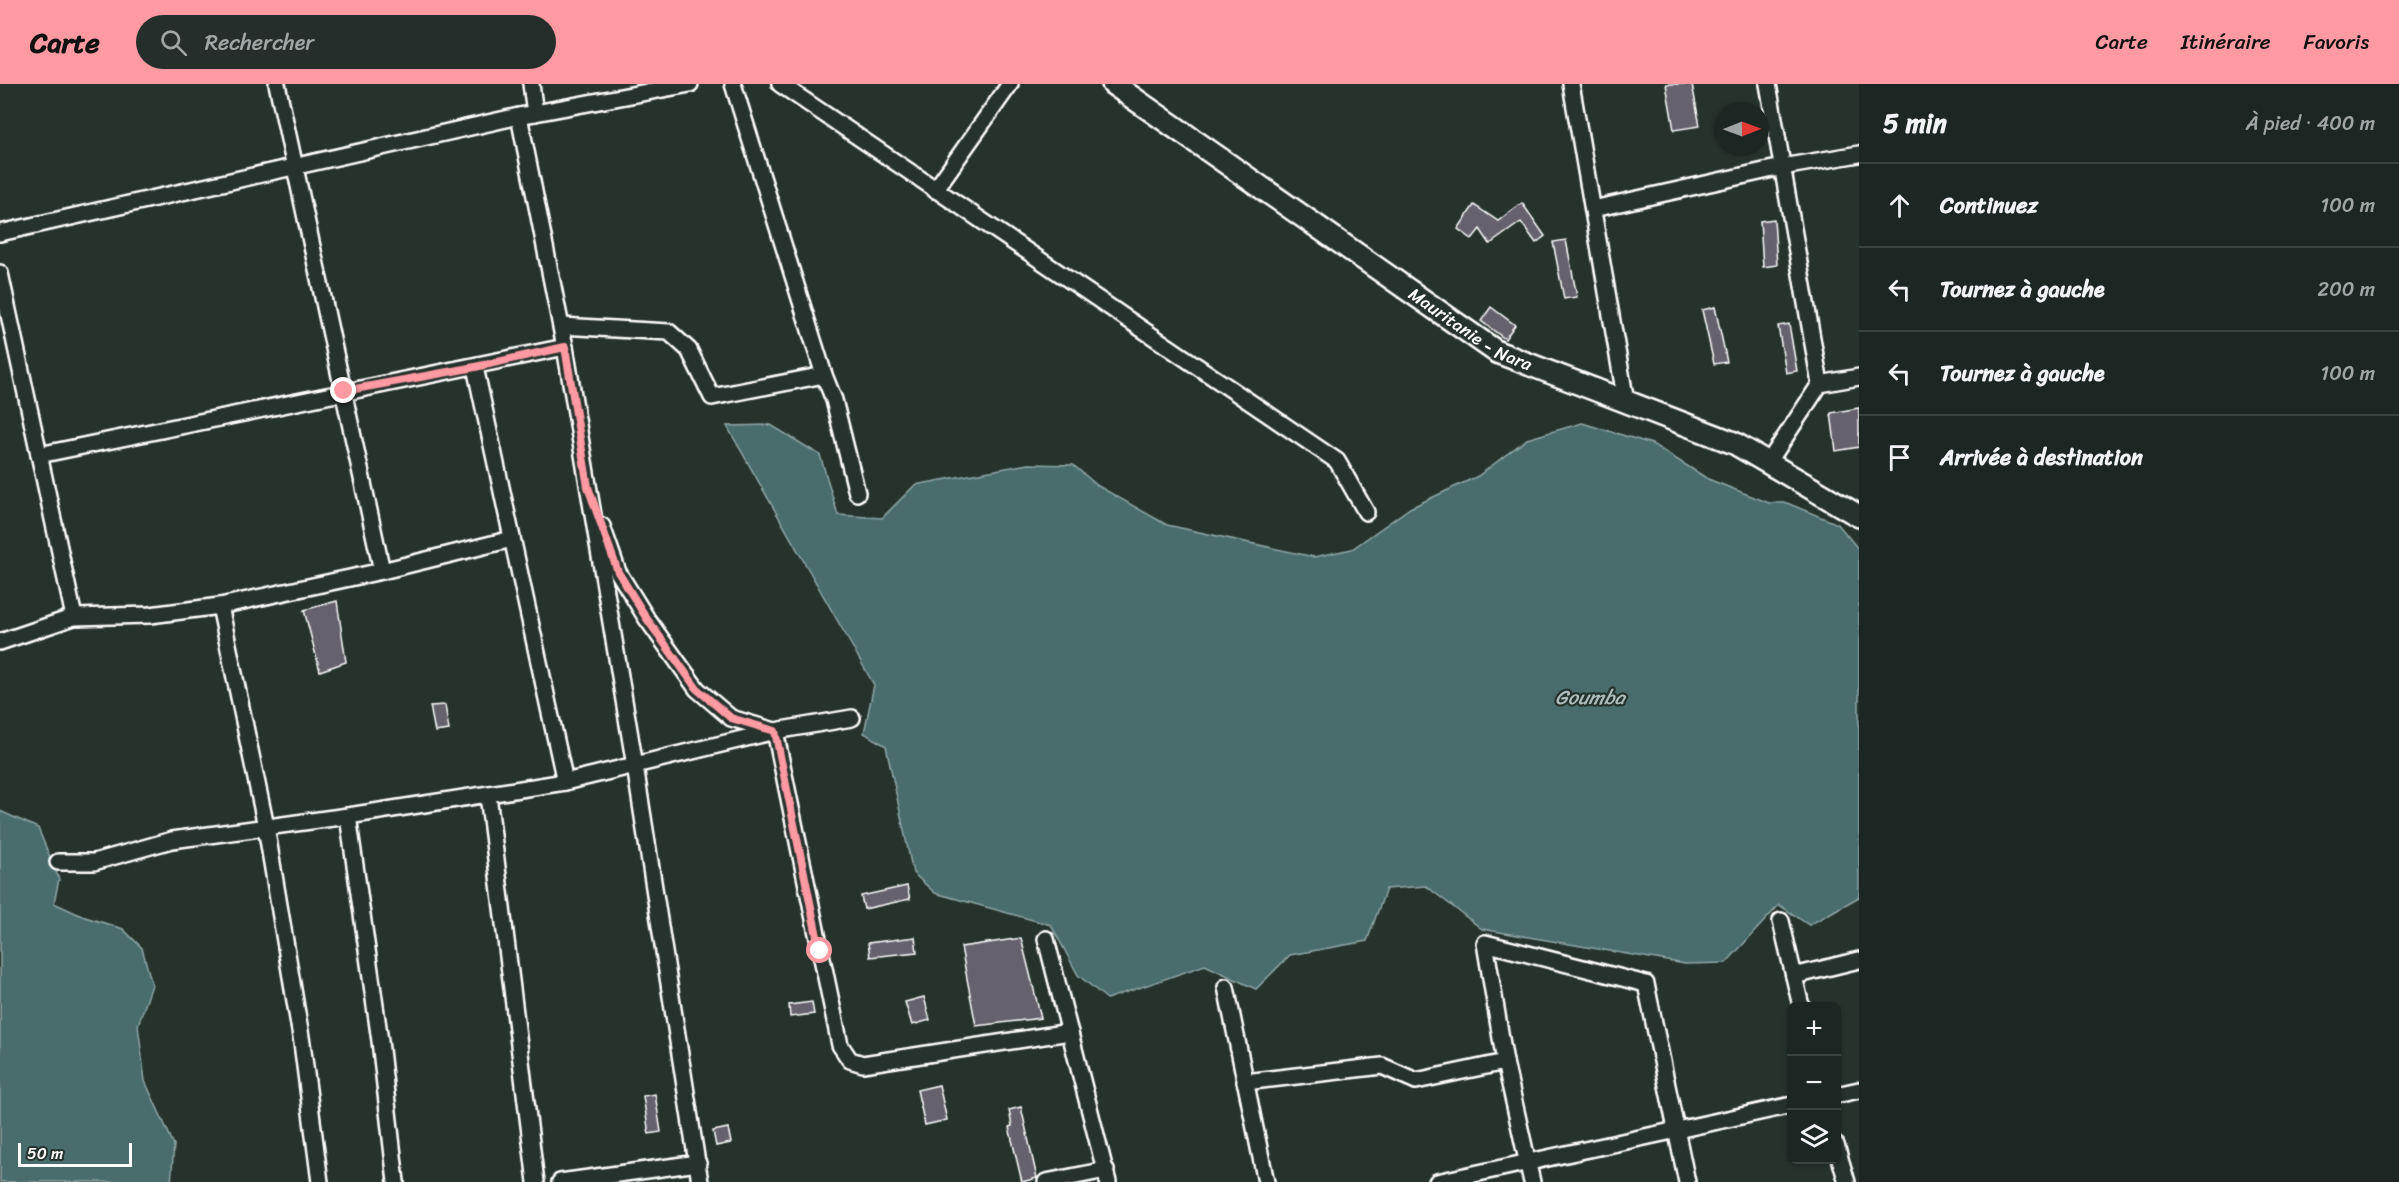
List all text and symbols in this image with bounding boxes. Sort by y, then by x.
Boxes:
search box [136,15,556,69]
text: Carte [30,18,100,67]
text: Rechercher [205,23,314,62]
text: Carte [2096,23,2148,61]
text: Itinéraire [2181,23,2271,61]
text: Favoris [2304,23,2369,61]
icon: search [157,26,190,59]
text: 5 min [1883,100,1947,146]
north arrow [1715,102,1769,156]
text: À pied · 400 m [2246,106,2375,141]
text: Continuez [1940,186,2038,225]
text: 100 m [2321,188,2375,223]
icon: ahead [1883,189,1916,222]
text: Tournez à gauche [1940,270,2105,309]
text: 200 m [2318,272,2375,307]
icon: left [1883,273,1916,306]
street label: Mauritanie - Nara [1402,279,1538,380]
text: Tournez à gauche [1940,354,2105,393]
text: 100 m [2321,356,2375,391]
icon: left [1883,357,1916,390]
route end [330,377,356,403]
text: Arrivée à destination [1940,438,2143,477]
icon: arrive [1883,441,1916,474]
water label: Goumba [1555,680,1627,715]
route start [806,937,832,963]
map controls [1787,1002,1841,1164]
button: + [1787,1002,1841,1056]
button: − [1787,1056,1841,1110]
button: layers [1787,1110,1841,1164]
text: 50 m [27,1139,63,1168]
scale bar [18,1140,132,1168]

